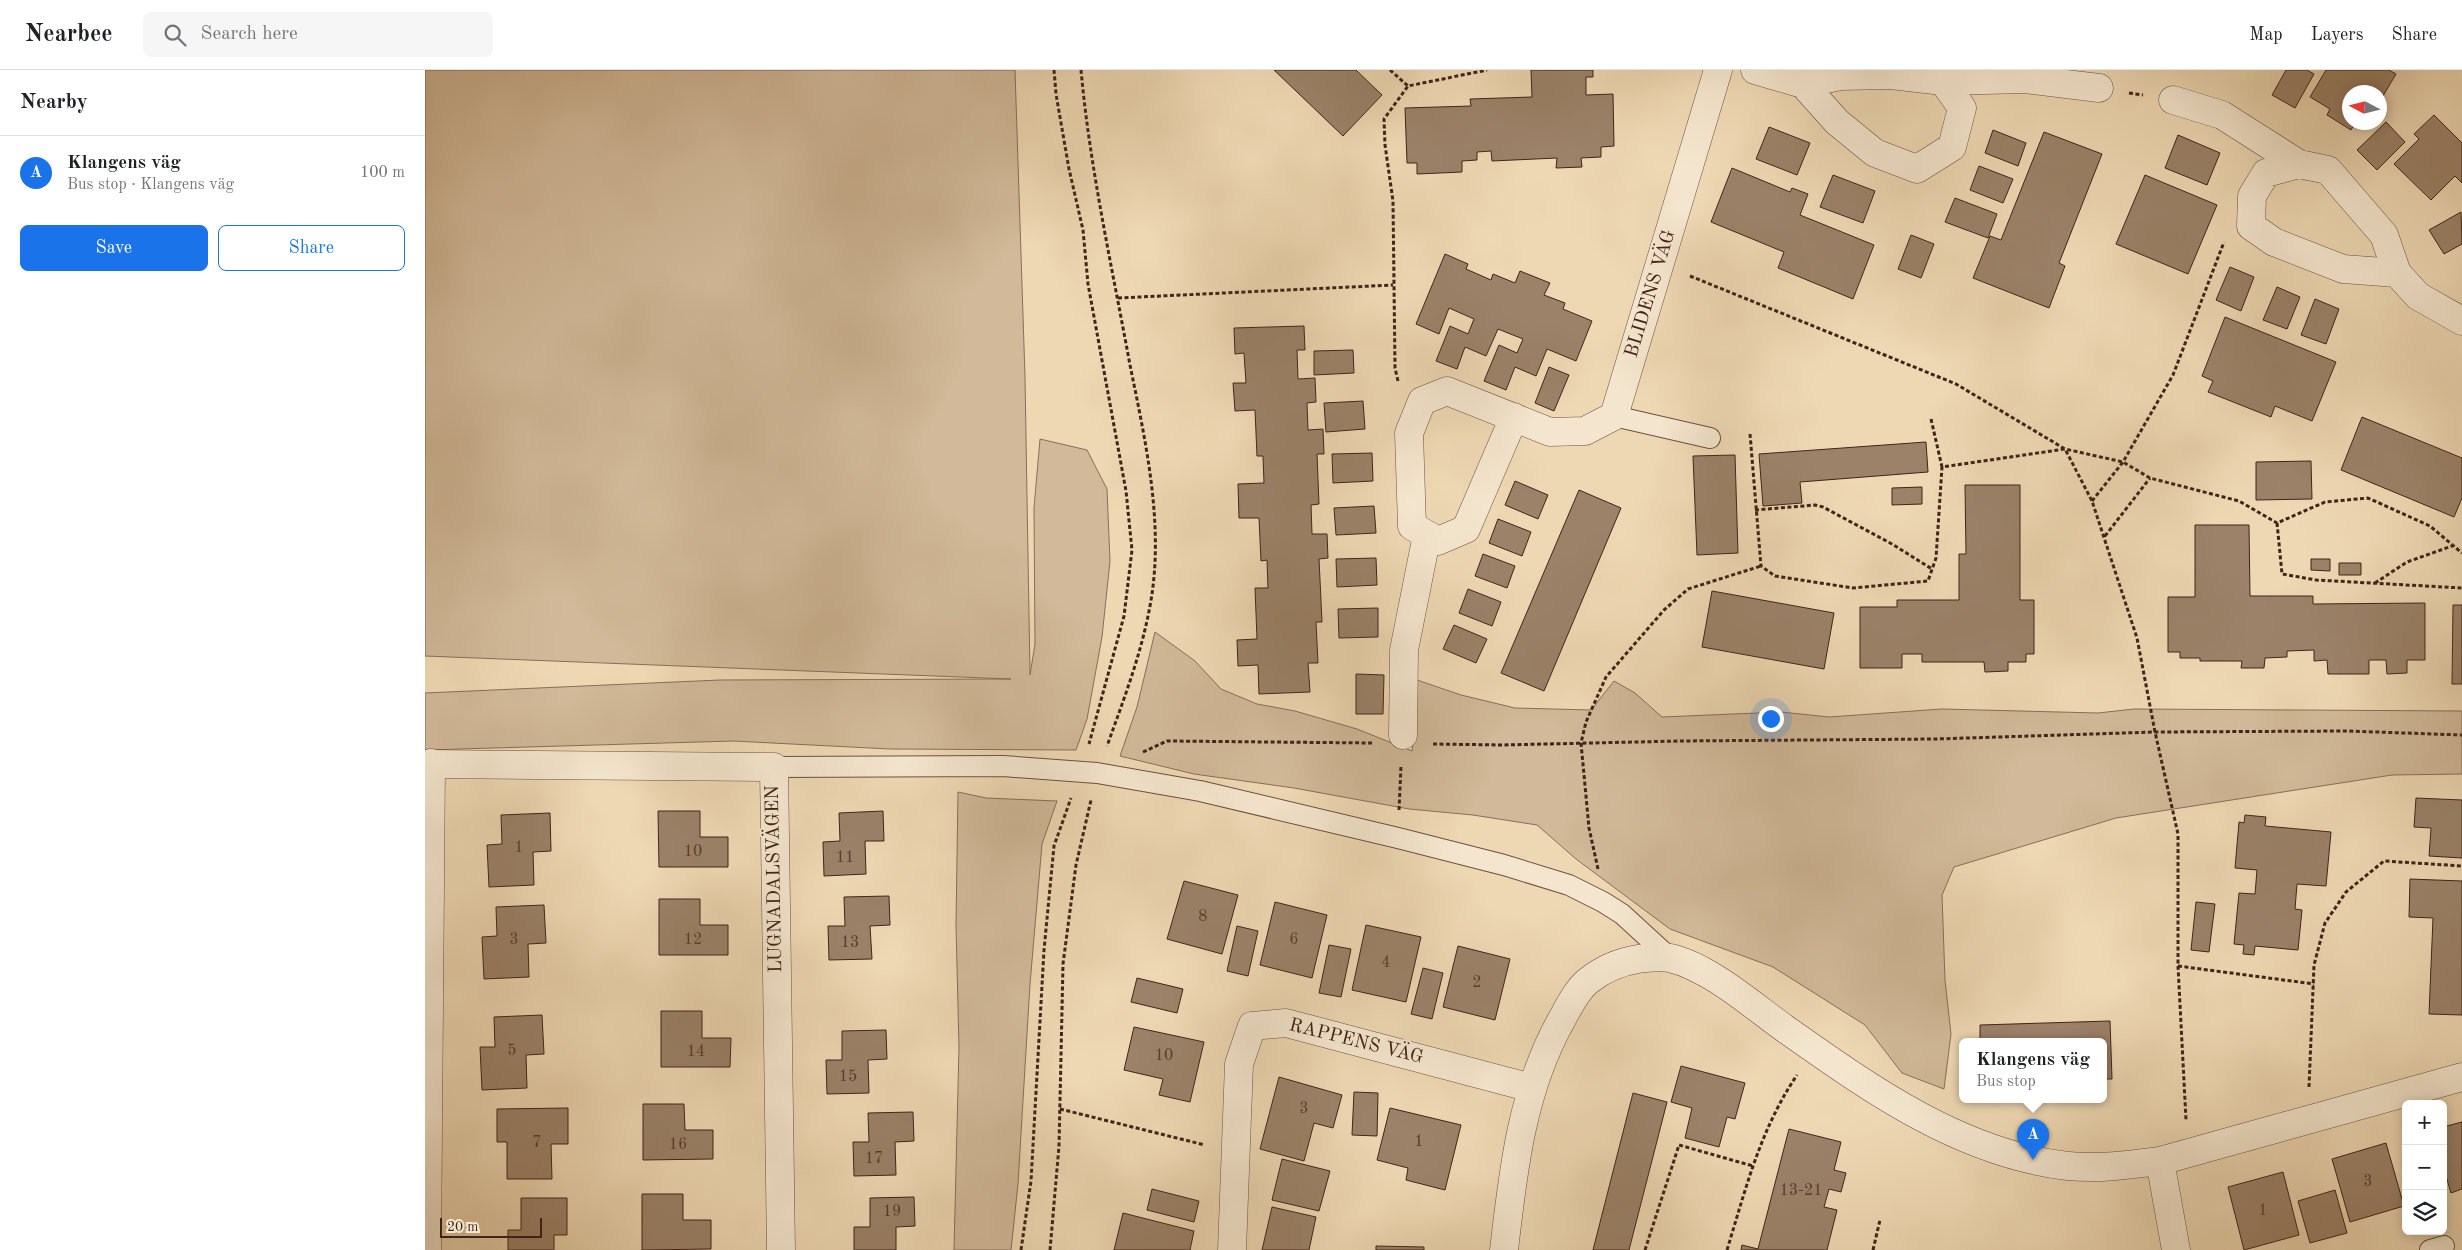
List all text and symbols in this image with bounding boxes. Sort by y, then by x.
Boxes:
search box [143,12,493,57]
icon: search [161,21,189,49]
text: Nearbee [25,23,113,47]
text: Search here [201,25,298,44]
text: Map [2249,26,2283,44]
text: Layers [2311,26,2363,44]
text: Share [2391,26,2437,44]
north arrow [2342,85,2387,130]
text: Nearby [20,92,88,113]
text: Klangens väg [67,154,181,173]
text: A [30,165,42,181]
text: 100 m [360,165,405,181]
text: Bus stop · Klangens väg [67,177,234,193]
button: Save [20,225,208,271]
button: Share [218,225,405,271]
street label: BLIDENS VÄG [1620,227,1680,360]
your location [1758,706,1784,732]
street label: LUGNADALSVÄGEN [761,785,786,973]
house number: 1 [514,840,524,856]
house number: 10 [684,844,702,860]
house number: 11 [836,850,854,866]
house number: 8 [1198,909,1208,925]
house number: 3 [509,932,519,948]
house number: 12 [684,932,702,948]
house number: 6 [1289,932,1299,948]
house number: 13 [841,935,859,951]
house number: 4 [1381,955,1391,971]
house number: 2 [1472,975,1482,991]
street label: RAPPENS VÄG [1287,1013,1426,1068]
popup [1959,1038,2107,1103]
house number: 5 [507,1043,517,1059]
house number: 14 [687,1044,705,1060]
house number: 10 [1155,1048,1173,1064]
text: Klangens väg [1976,1051,2090,1070]
house number: 15 [839,1069,857,1085]
text: Bus stop [1976,1074,2036,1090]
map controls [2402,1100,2447,1235]
button: + [2402,1100,2447,1145]
house number: 3 [1299,1101,1309,1117]
pin: A [2017,1119,2049,1160]
house number: 1 [1414,1134,1424,1150]
house number: 7 [532,1135,542,1151]
house number: 16 [669,1137,687,1153]
button: − [2402,1145,2447,1190]
house number: 17 [865,1151,883,1167]
house number: 3 [2363,1174,2373,1190]
house number: 13-21 [1779,1183,1823,1199]
button: layers [2402,1190,2447,1235]
house number: 1 [2258,1203,2268,1219]
house number: 19 [883,1204,901,1220]
scale bar [440,1215,543,1238]
text: 20 m [447,1220,478,1234]

